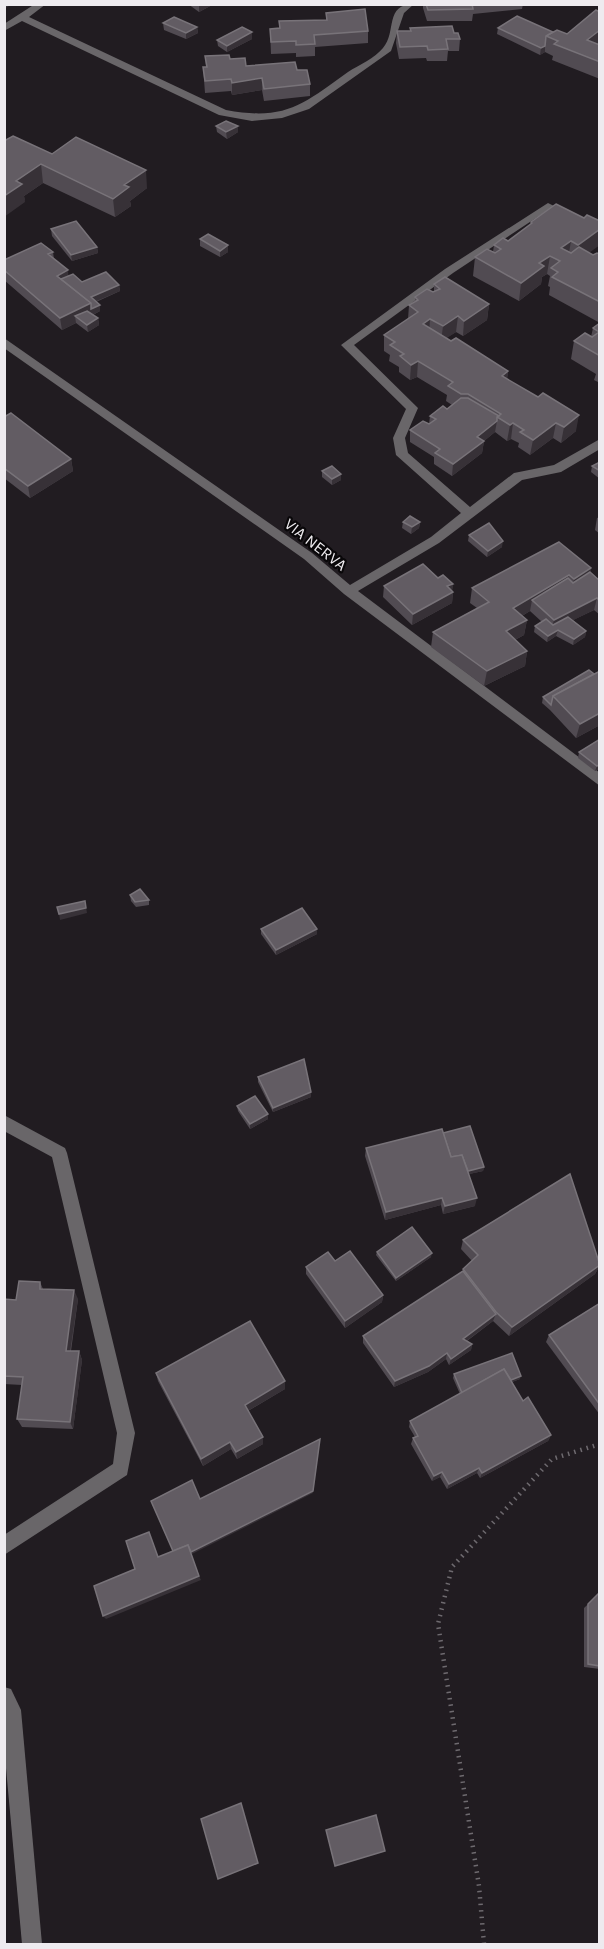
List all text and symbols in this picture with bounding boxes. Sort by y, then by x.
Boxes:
street label: VIA NERVA [281,514,351,575]

